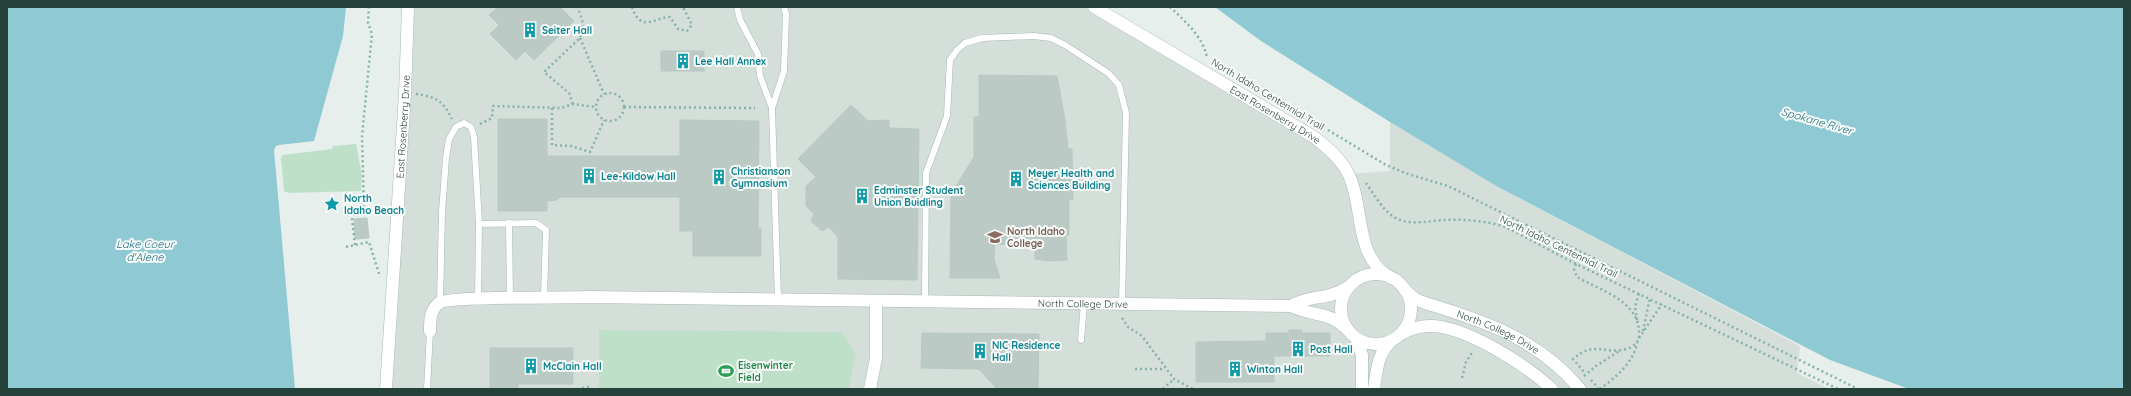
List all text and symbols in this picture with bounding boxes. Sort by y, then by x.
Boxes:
building icon: Seiter Hall [521,21,539,39]
place label: Seiter Hall [542,24,592,37]
building icon: Lee Hall Annex [674,52,692,70]
place label: Lee Hall Annex [695,55,766,68]
street label: North Idaho Centennial Trail [1209,56,1327,133]
street label: East Rosenberry Drive [394,74,413,179]
street label: East Rosenberry Drive [1228,83,1324,147]
water label: Spokane River [1780,104,1856,138]
place label: Christianson Gymnasium [731,165,790,190]
building icon: Lee-Kildow Hall [580,167,598,185]
place label: Meyer Health and Sciences Building [1028,167,1114,192]
building icon: Christianson Gymnasium [710,168,728,186]
place label: Lee-Kildow Hall [601,170,676,183]
building icon: Meyer Health and Sciences Building [1007,170,1025,188]
place label: Edminster Student Union Buidling [874,184,964,209]
building icon: Edminster Student Union Buidling [853,187,871,205]
place label: North Idaho Beach [344,192,404,217]
place icon: North Idaho Beach [323,195,341,213]
street label: North Idaho Centennial Trail [1498,212,1620,281]
place label: North Idaho College [1007,225,1065,250]
school or university icon: North Idaho College [986,228,1004,246]
water label: Lake Coeur d'Alene [116,237,176,264]
street label: North College Drive [1038,297,1128,311]
street label: North College Drive [1455,307,1542,357]
place label: NIC Residence Hall [992,339,1060,364]
building icon: Post Hall [1289,340,1307,358]
building icon: NIC Residence Hall [971,342,989,360]
place label: Post Hall [1310,343,1353,356]
building icon: McClain Hall [522,357,540,375]
place label: Eisenwinter Field [738,359,794,384]
place label: McClain Hall [543,360,602,373]
building icon: Winton Hall [1226,360,1244,378]
sports icon: Eisenwinter Field [717,362,735,380]
place label: Winton Hall [1247,363,1303,376]

